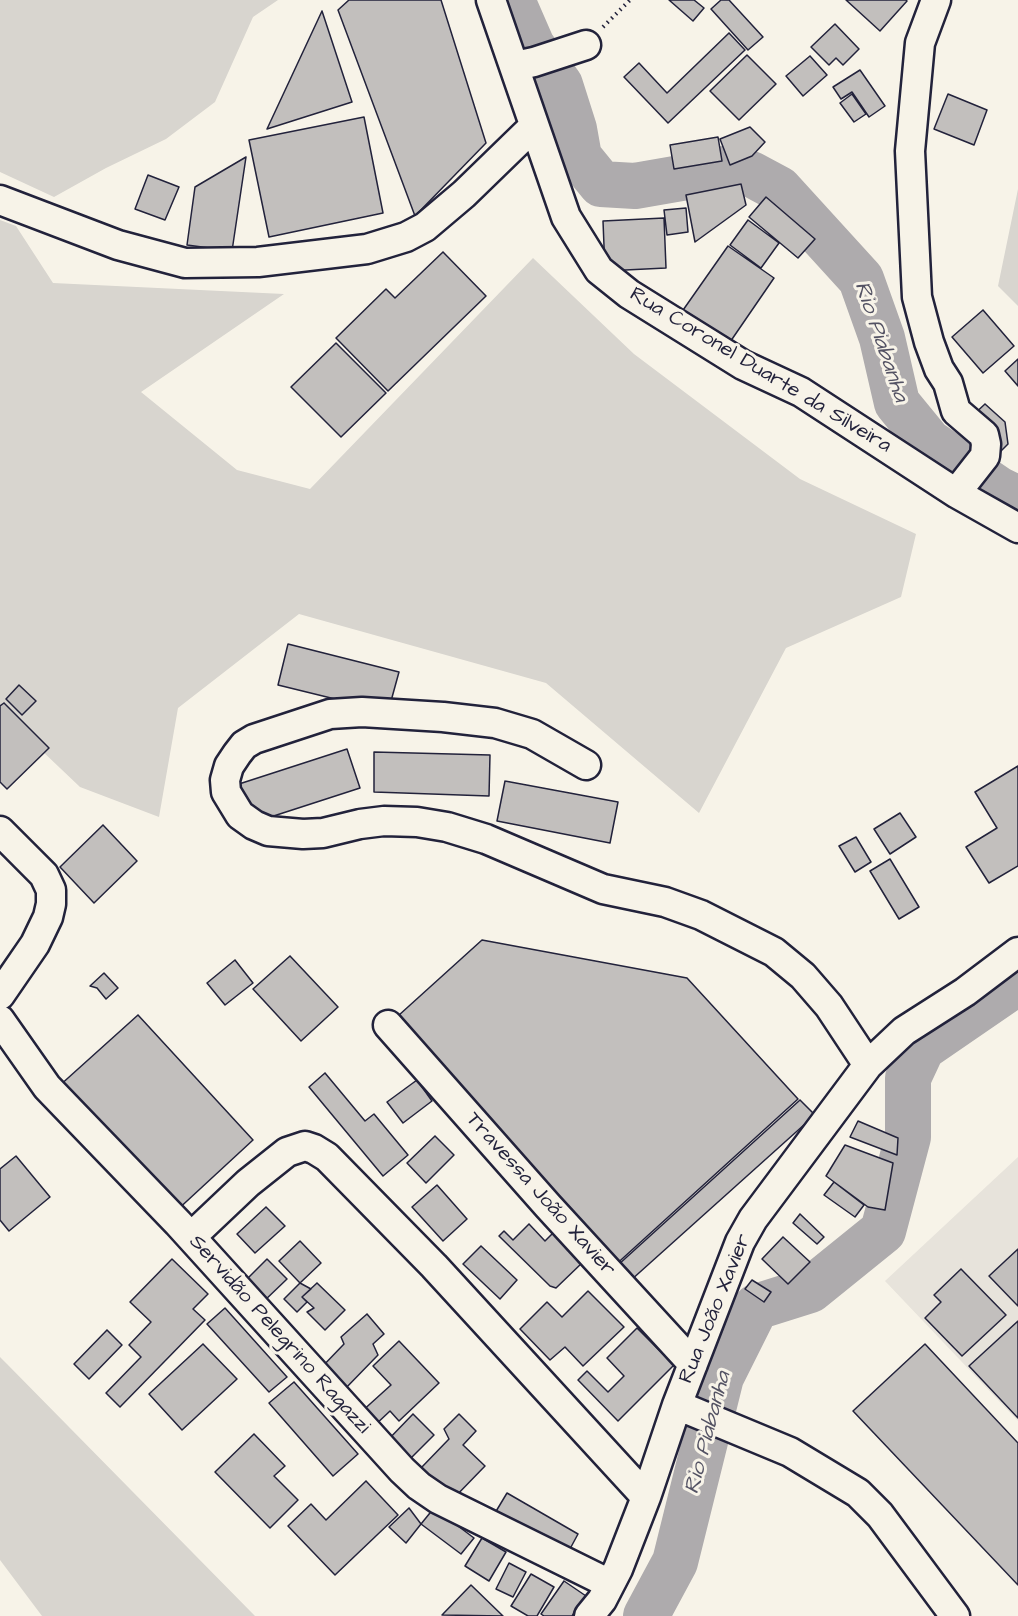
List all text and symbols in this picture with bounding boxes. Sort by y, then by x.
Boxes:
water label: Rio Piabanha [847,278,913,406]
street label: Rua Coronel Duarte da Silveira [625,283,895,459]
street label: Travessa João Xavier [460,1108,620,1282]
street label: Servidão Pelegrino Ragazzi [183,1230,375,1440]
street label: Rua João Xavier [675,1231,757,1387]
water label: Rio Piabanha [680,1369,738,1497]

